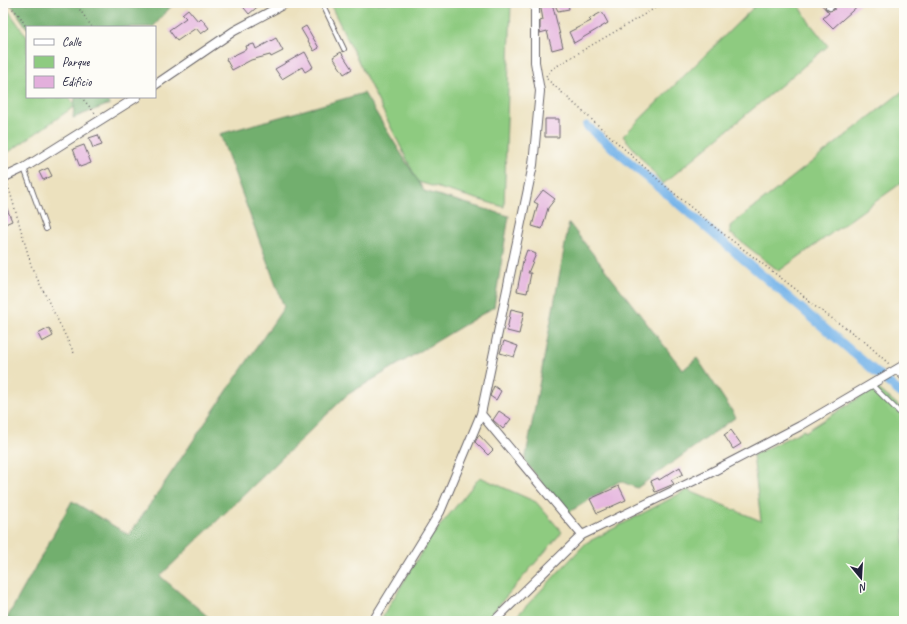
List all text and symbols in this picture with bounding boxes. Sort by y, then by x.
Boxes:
legend [26,26,156,98]
text: Calle [62,34,82,50]
text: Parque [62,54,91,70]
text: Edificio [62,74,92,90]
north arrow [841,558,881,598]
text: N [857,580,869,596]

